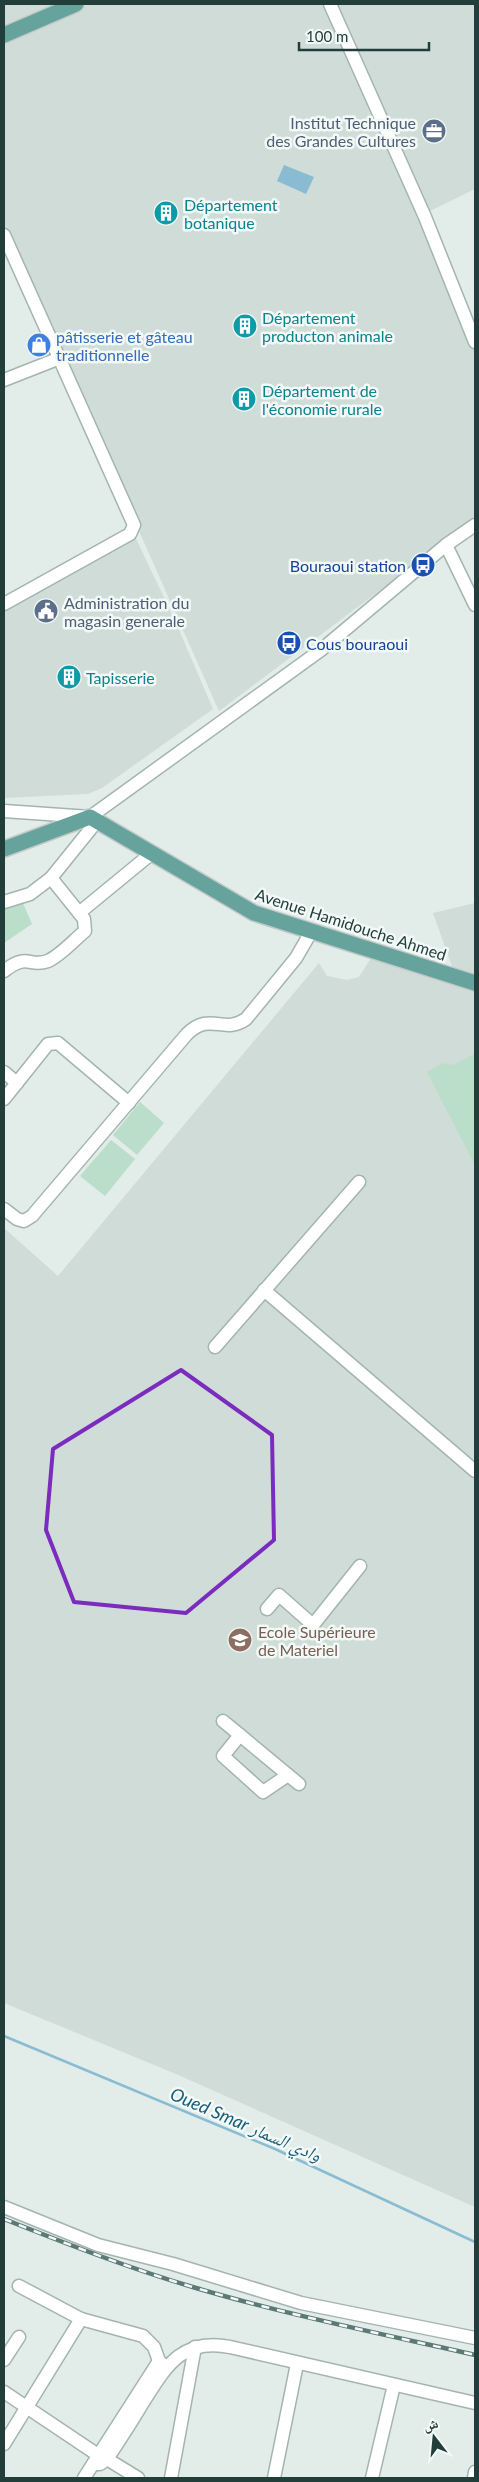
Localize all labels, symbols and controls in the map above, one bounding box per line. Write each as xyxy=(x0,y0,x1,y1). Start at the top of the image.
scale bar xyxy=(299,20,429,52)
text: 100 m xyxy=(306,27,348,45)
place label: Institut Technique des Grandes Cultures xyxy=(266,113,416,150)
office icon: Institut Technique des Grandes Cultures xyxy=(421,118,447,144)
place label: Département botanique xyxy=(184,195,278,232)
building icon: Département botanique xyxy=(153,200,179,226)
place label: Département producton animale xyxy=(262,308,393,345)
building icon: Département producton animale xyxy=(232,313,258,339)
place label: pâtisserie et gâteau traditionnelle xyxy=(56,327,193,364)
shop icon: pâtisserie et gâteau traditionnelle xyxy=(26,332,52,358)
place label: Département de l'économie rurale xyxy=(262,381,382,418)
building icon: Département de l'économie rurale xyxy=(231,386,257,412)
bus stop icon: Bouraoui station xyxy=(410,552,436,578)
place label: Bouraoui station xyxy=(290,556,406,575)
place label: Administration du magasin generale xyxy=(64,593,189,630)
public building icon: Administration du magasin generale xyxy=(33,598,59,624)
bus stop icon: Cous bouraoui xyxy=(276,630,302,656)
place label: Cous bouraoui xyxy=(306,634,408,653)
building icon: Tapisserie xyxy=(56,664,82,690)
place label: Tapisserie xyxy=(86,668,155,687)
street label: Avenue Hamidouche Ahmed xyxy=(253,884,449,964)
place label: Ecole Supérieure de Materiel xyxy=(258,1622,376,1659)
school or university icon: Ecole Supérieure de Materiel xyxy=(227,1627,253,1653)
water label: Oued Smar وادي السمار xyxy=(165,2082,325,2170)
north arrow xyxy=(409,2412,459,2462)
text: ش xyxy=(421,2414,440,2435)

